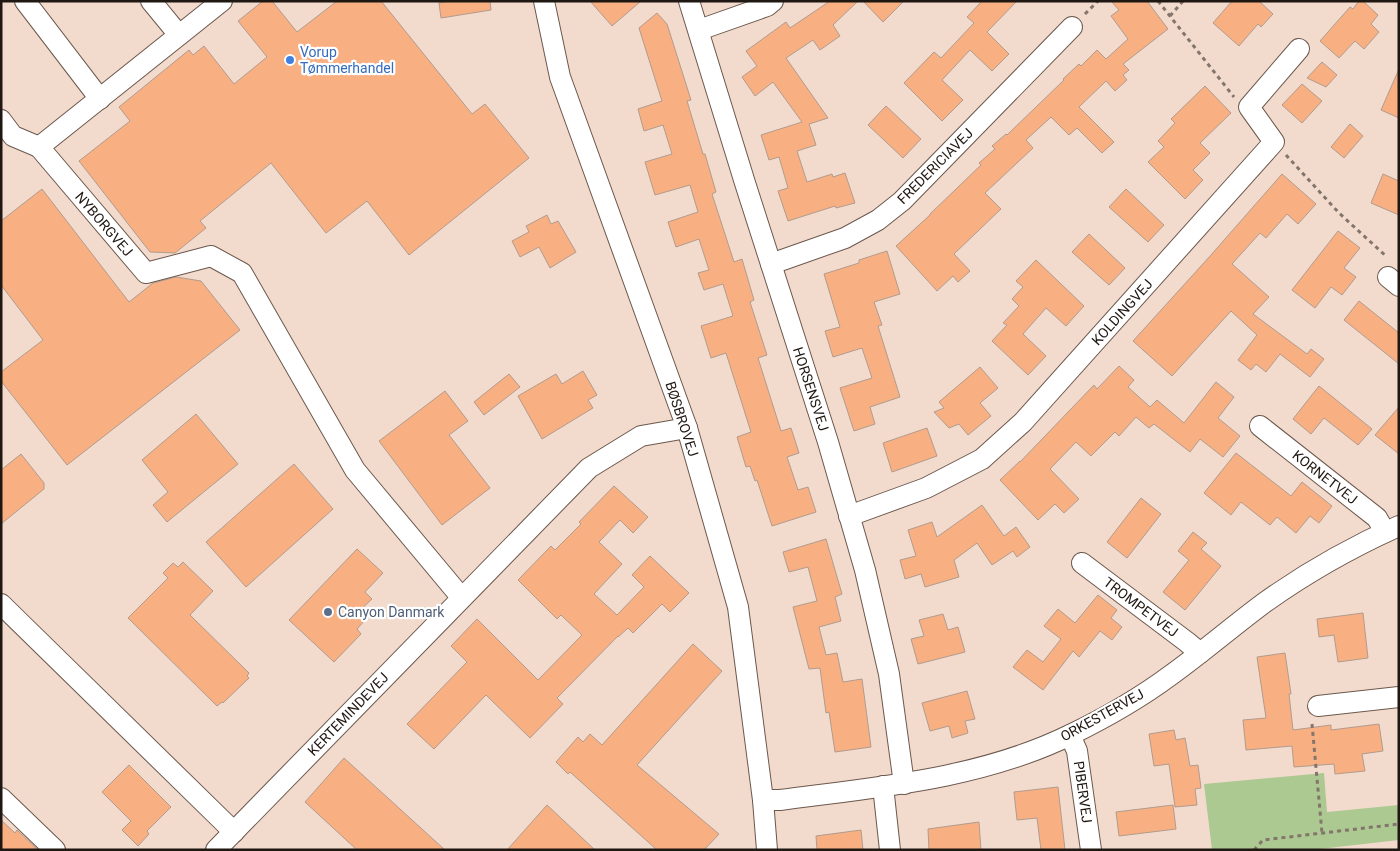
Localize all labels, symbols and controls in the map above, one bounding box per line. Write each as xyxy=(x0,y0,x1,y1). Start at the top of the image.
place label: Vorup Tømmerhandel xyxy=(300,44,394,76)
marker: Vorup Tømmerhandel xyxy=(284,54,296,66)
street label: FREDERICIAVEJ xyxy=(894,125,976,207)
street label: NYBORGVEJ xyxy=(72,189,136,259)
street label: KOLDINGVEJ xyxy=(1088,276,1156,348)
street label: HORSENSVEJ xyxy=(790,345,832,433)
street label: BØSBROVEJ xyxy=(662,379,702,459)
street label: KORNETVEJ xyxy=(1289,447,1361,507)
street label: TROMPETVEJ xyxy=(1101,574,1181,640)
place label: Canyon Danmark xyxy=(338,604,445,620)
marker: Canyon Danmark xyxy=(322,606,334,618)
street label: KERTEMINDEVEJ xyxy=(304,669,392,759)
street label: ORKESTERVEJ xyxy=(1058,686,1146,744)
street label: PIBERVEJ xyxy=(1071,760,1095,824)

